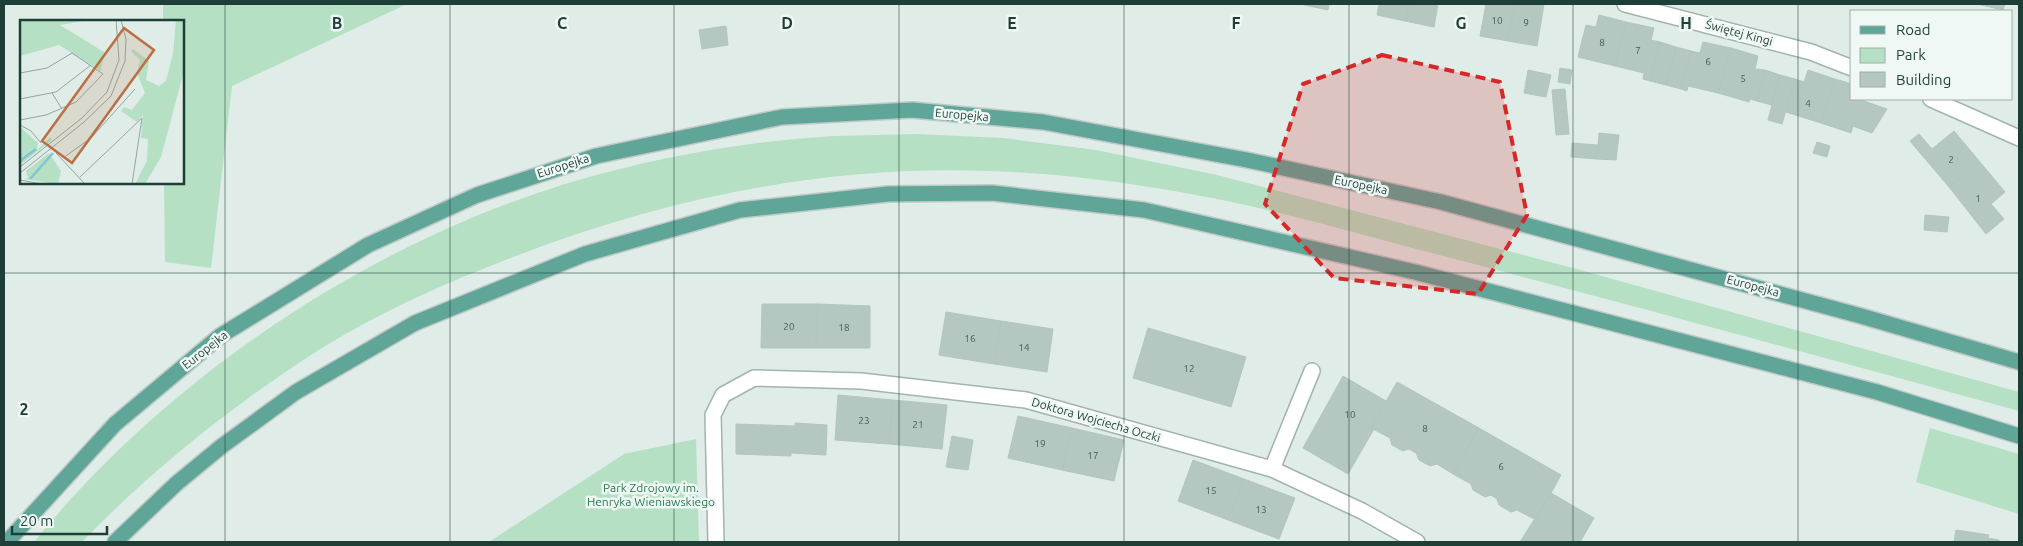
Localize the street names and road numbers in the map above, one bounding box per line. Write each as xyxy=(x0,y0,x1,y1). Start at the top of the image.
street label: Świętej Kingi xyxy=(1704,17,1774,48)
street label: Europejka xyxy=(935,106,989,123)
street label: Europejka xyxy=(535,151,590,180)
street label: Europejka xyxy=(1333,173,1389,196)
street label: Europejka xyxy=(1725,272,1781,299)
street label: Europejka xyxy=(179,328,230,371)
street label: Doktora Wojciecha Oczki xyxy=(1030,395,1162,444)

